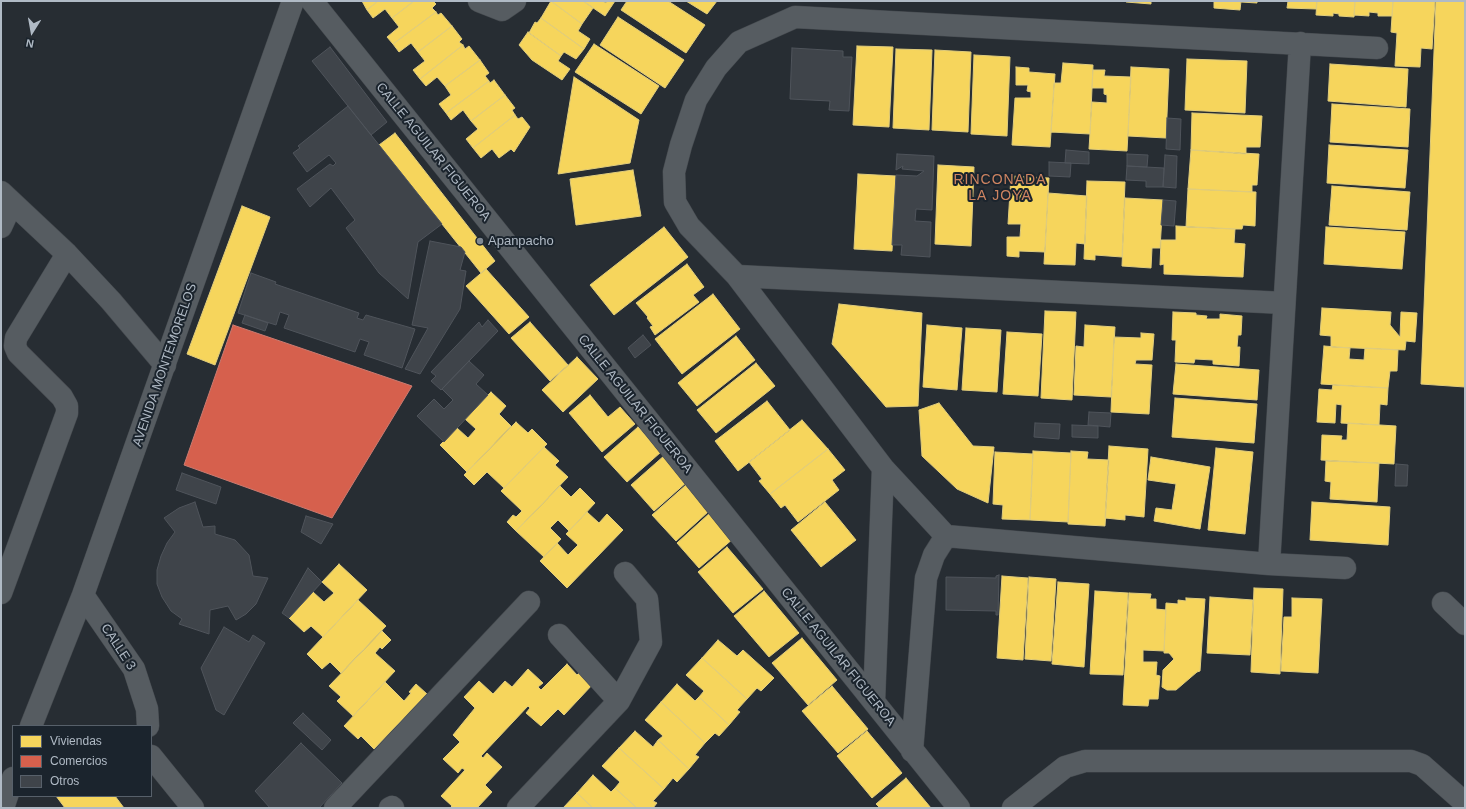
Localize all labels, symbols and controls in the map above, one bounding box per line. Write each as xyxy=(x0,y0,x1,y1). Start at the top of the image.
north arrow xyxy=(12,12,52,52)
text: N xyxy=(25,37,35,50)
street label: CALLE AGUILAR FIGUEROA xyxy=(372,80,494,224)
district label: RINCONADA LA JOYA xyxy=(953,172,1047,204)
place label: Apanpacho xyxy=(488,233,554,249)
marker: Apanpacho xyxy=(475,236,485,246)
street label: AVENIDA MONTEMORELOS xyxy=(130,281,200,449)
street label: CALLE AGUILAR FIGUEROA xyxy=(574,332,696,476)
street label: CALLE AGUILAR FIGUEROA xyxy=(777,585,899,729)
street label: CALLE 3 xyxy=(97,621,139,673)
legend xyxy=(12,725,152,797)
text: Viviendas xyxy=(50,734,102,748)
text: Comercios xyxy=(50,754,107,768)
text: Otros xyxy=(50,774,79,788)

